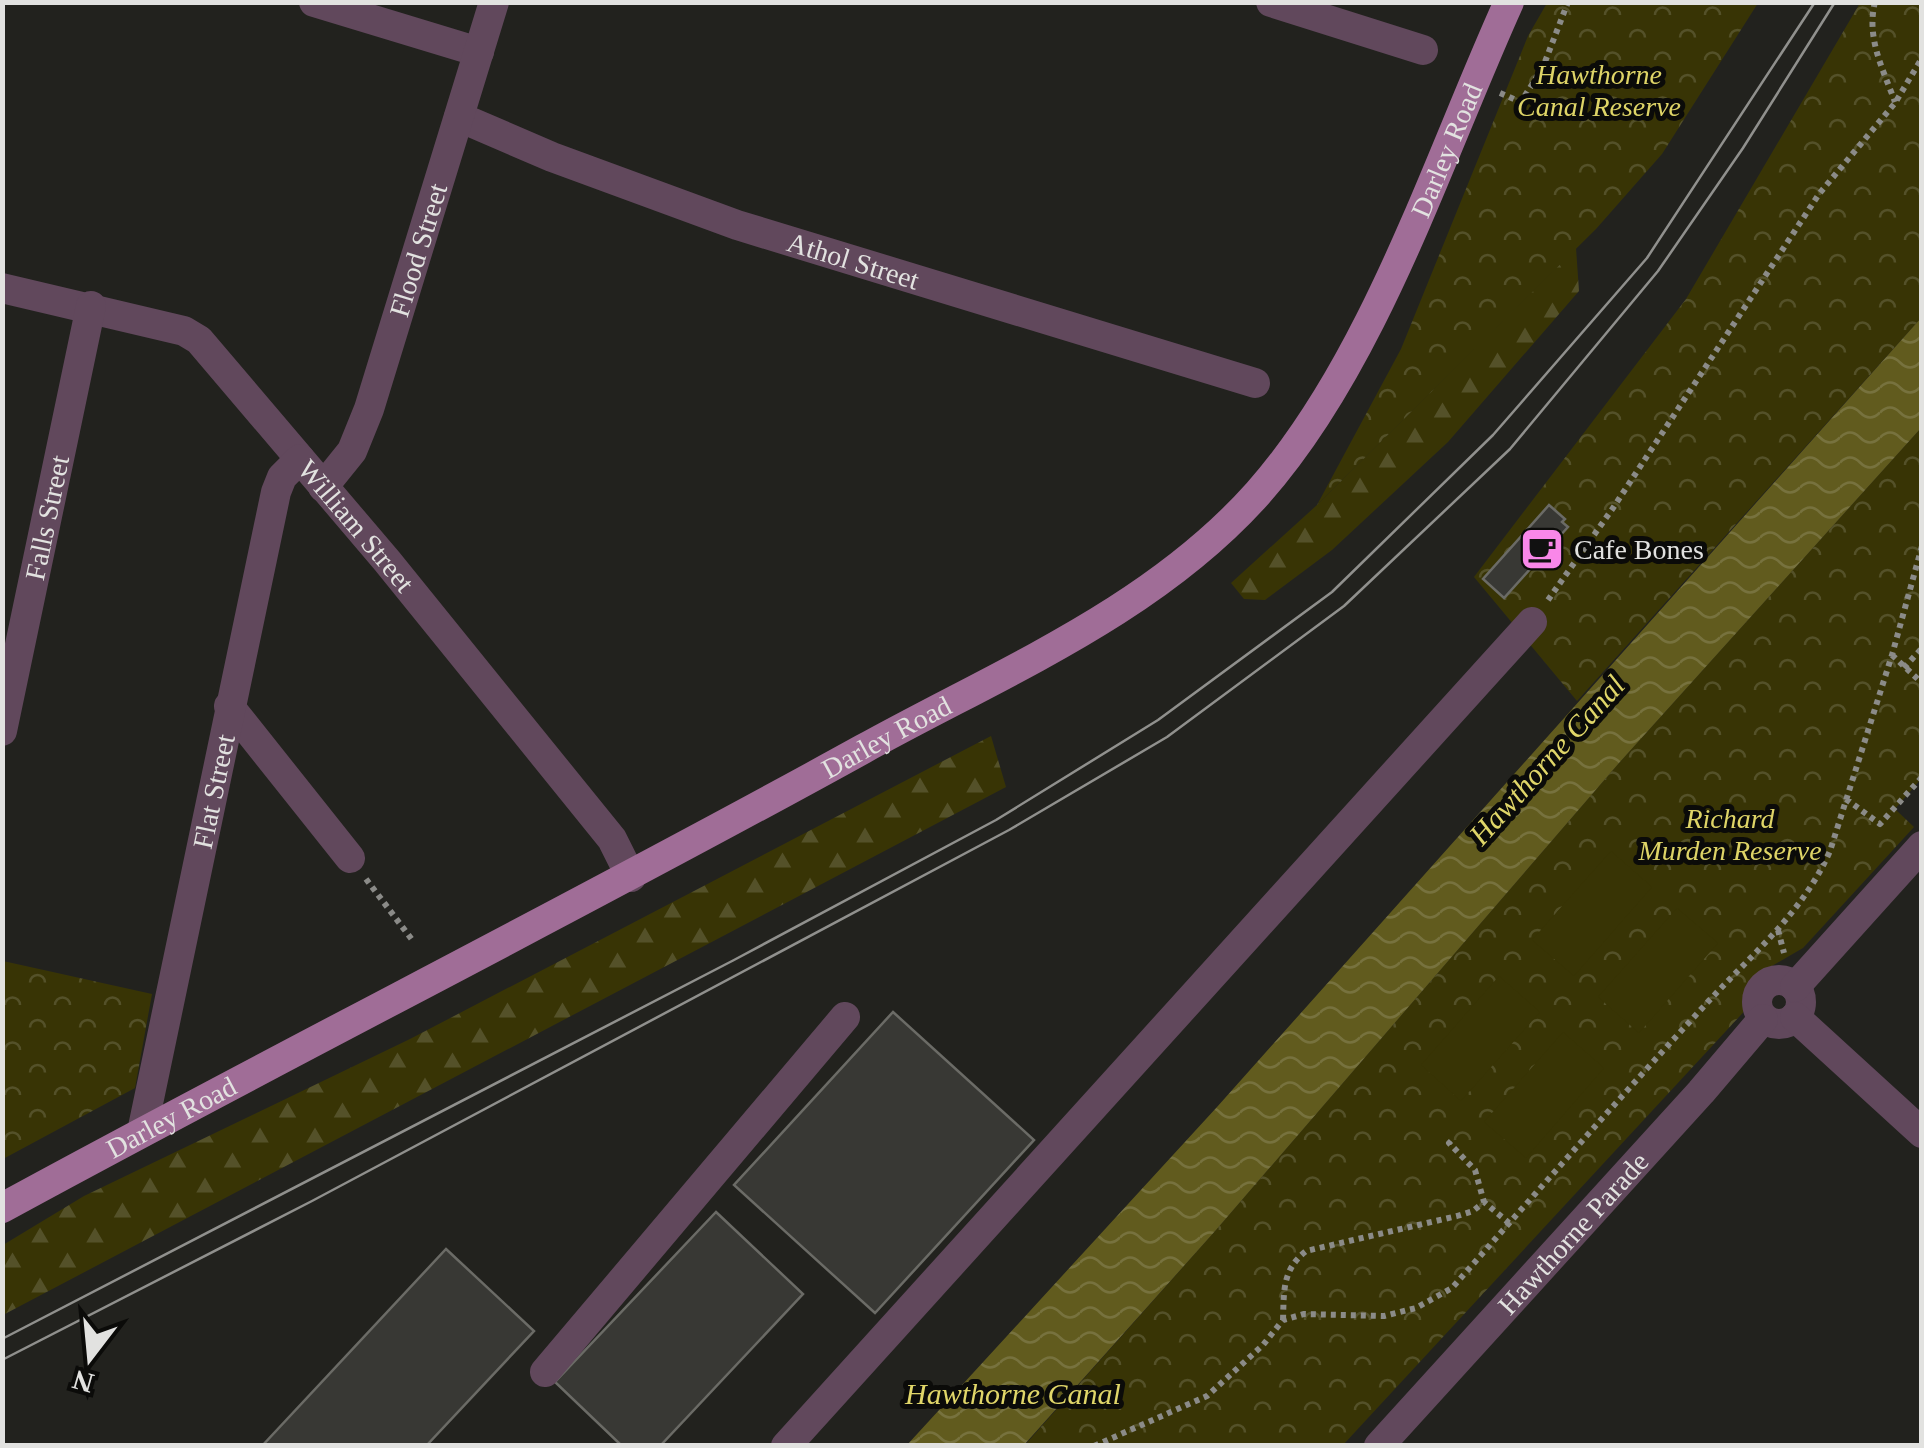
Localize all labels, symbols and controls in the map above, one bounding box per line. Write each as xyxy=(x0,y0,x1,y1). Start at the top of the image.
park label: Hawthorne Canal Reserve xyxy=(1517,59,1681,122)
street label: Darley Road xyxy=(1405,78,1488,222)
street label: Flood Street xyxy=(383,179,453,320)
street label: Athol Street xyxy=(784,226,923,296)
street label: Falls Street xyxy=(19,452,75,583)
street label: William Street xyxy=(292,454,421,598)
cafe icon: Cafe Bones xyxy=(1519,526,1565,572)
place label: Cafe Bones xyxy=(1574,534,1704,565)
water label: Hawthorne Canal xyxy=(1461,668,1631,852)
street label: Darley Road xyxy=(816,690,956,785)
street label: Flat Street xyxy=(187,731,241,851)
park label: Richard Murden Reserve xyxy=(1637,803,1822,866)
street label: Darley Road xyxy=(101,1070,241,1165)
street label: Hawthorne Parade xyxy=(1492,1146,1654,1321)
north arrow xyxy=(40,1308,140,1408)
text: N xyxy=(69,1364,97,1399)
water label: Hawthorne Canal xyxy=(904,1377,1121,1410)

